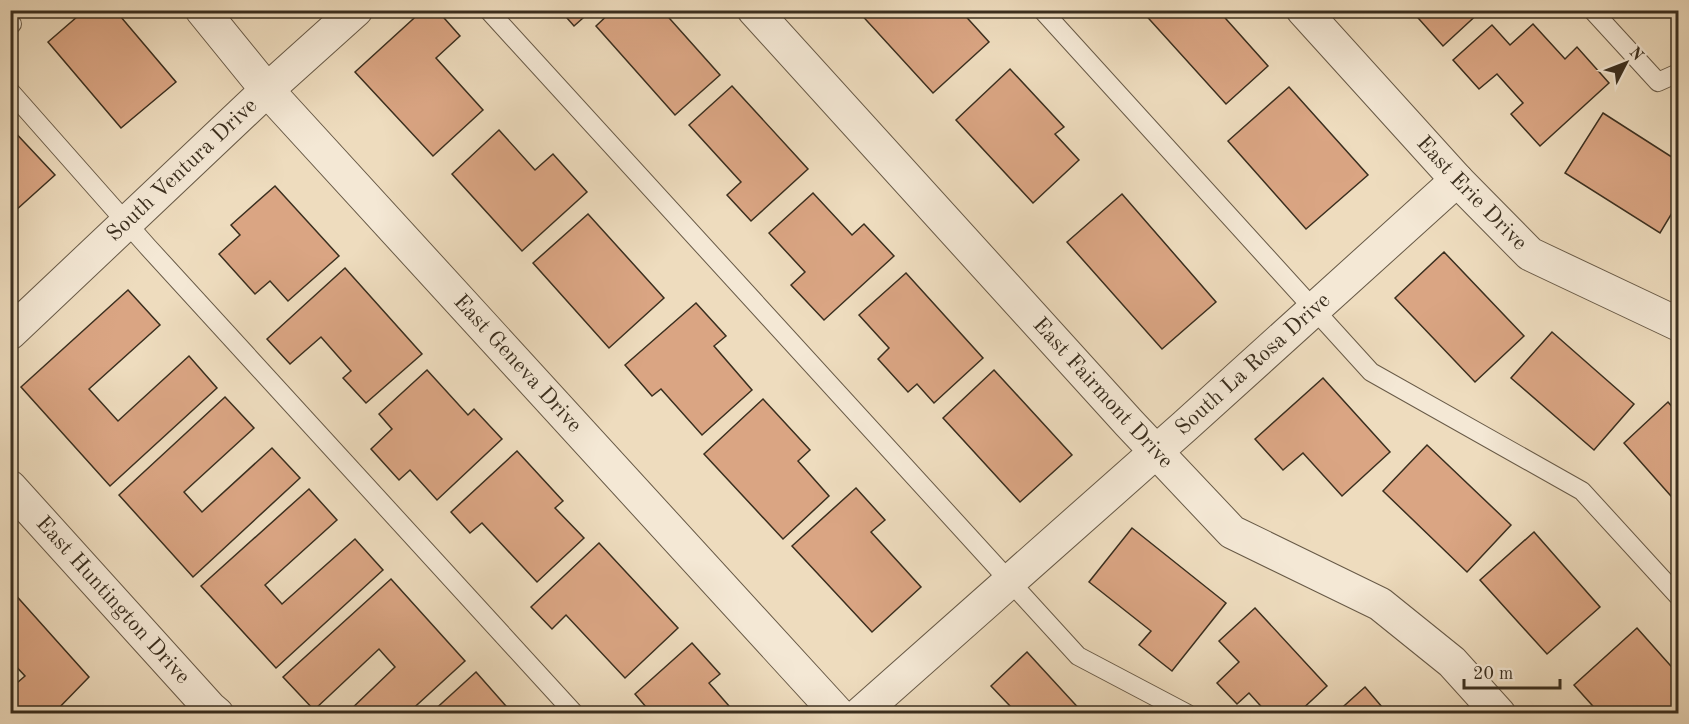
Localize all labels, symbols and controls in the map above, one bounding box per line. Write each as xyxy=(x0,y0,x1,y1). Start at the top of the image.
north arrow xyxy=(1596,33,1656,93)
text: N xyxy=(1626,44,1646,65)
street label: South Ventura Drive xyxy=(103,94,262,246)
street label: East Erie Drive xyxy=(1412,132,1531,255)
street label: South La Rosa Drive xyxy=(1171,289,1335,440)
street label: East Geneva Drive xyxy=(449,290,586,437)
street label: East Fairmont Drive xyxy=(1028,314,1177,473)
street label: East Huntington Drive xyxy=(32,512,194,688)
scale bar xyxy=(1464,652,1560,690)
text: 20 m xyxy=(1473,665,1513,683)

